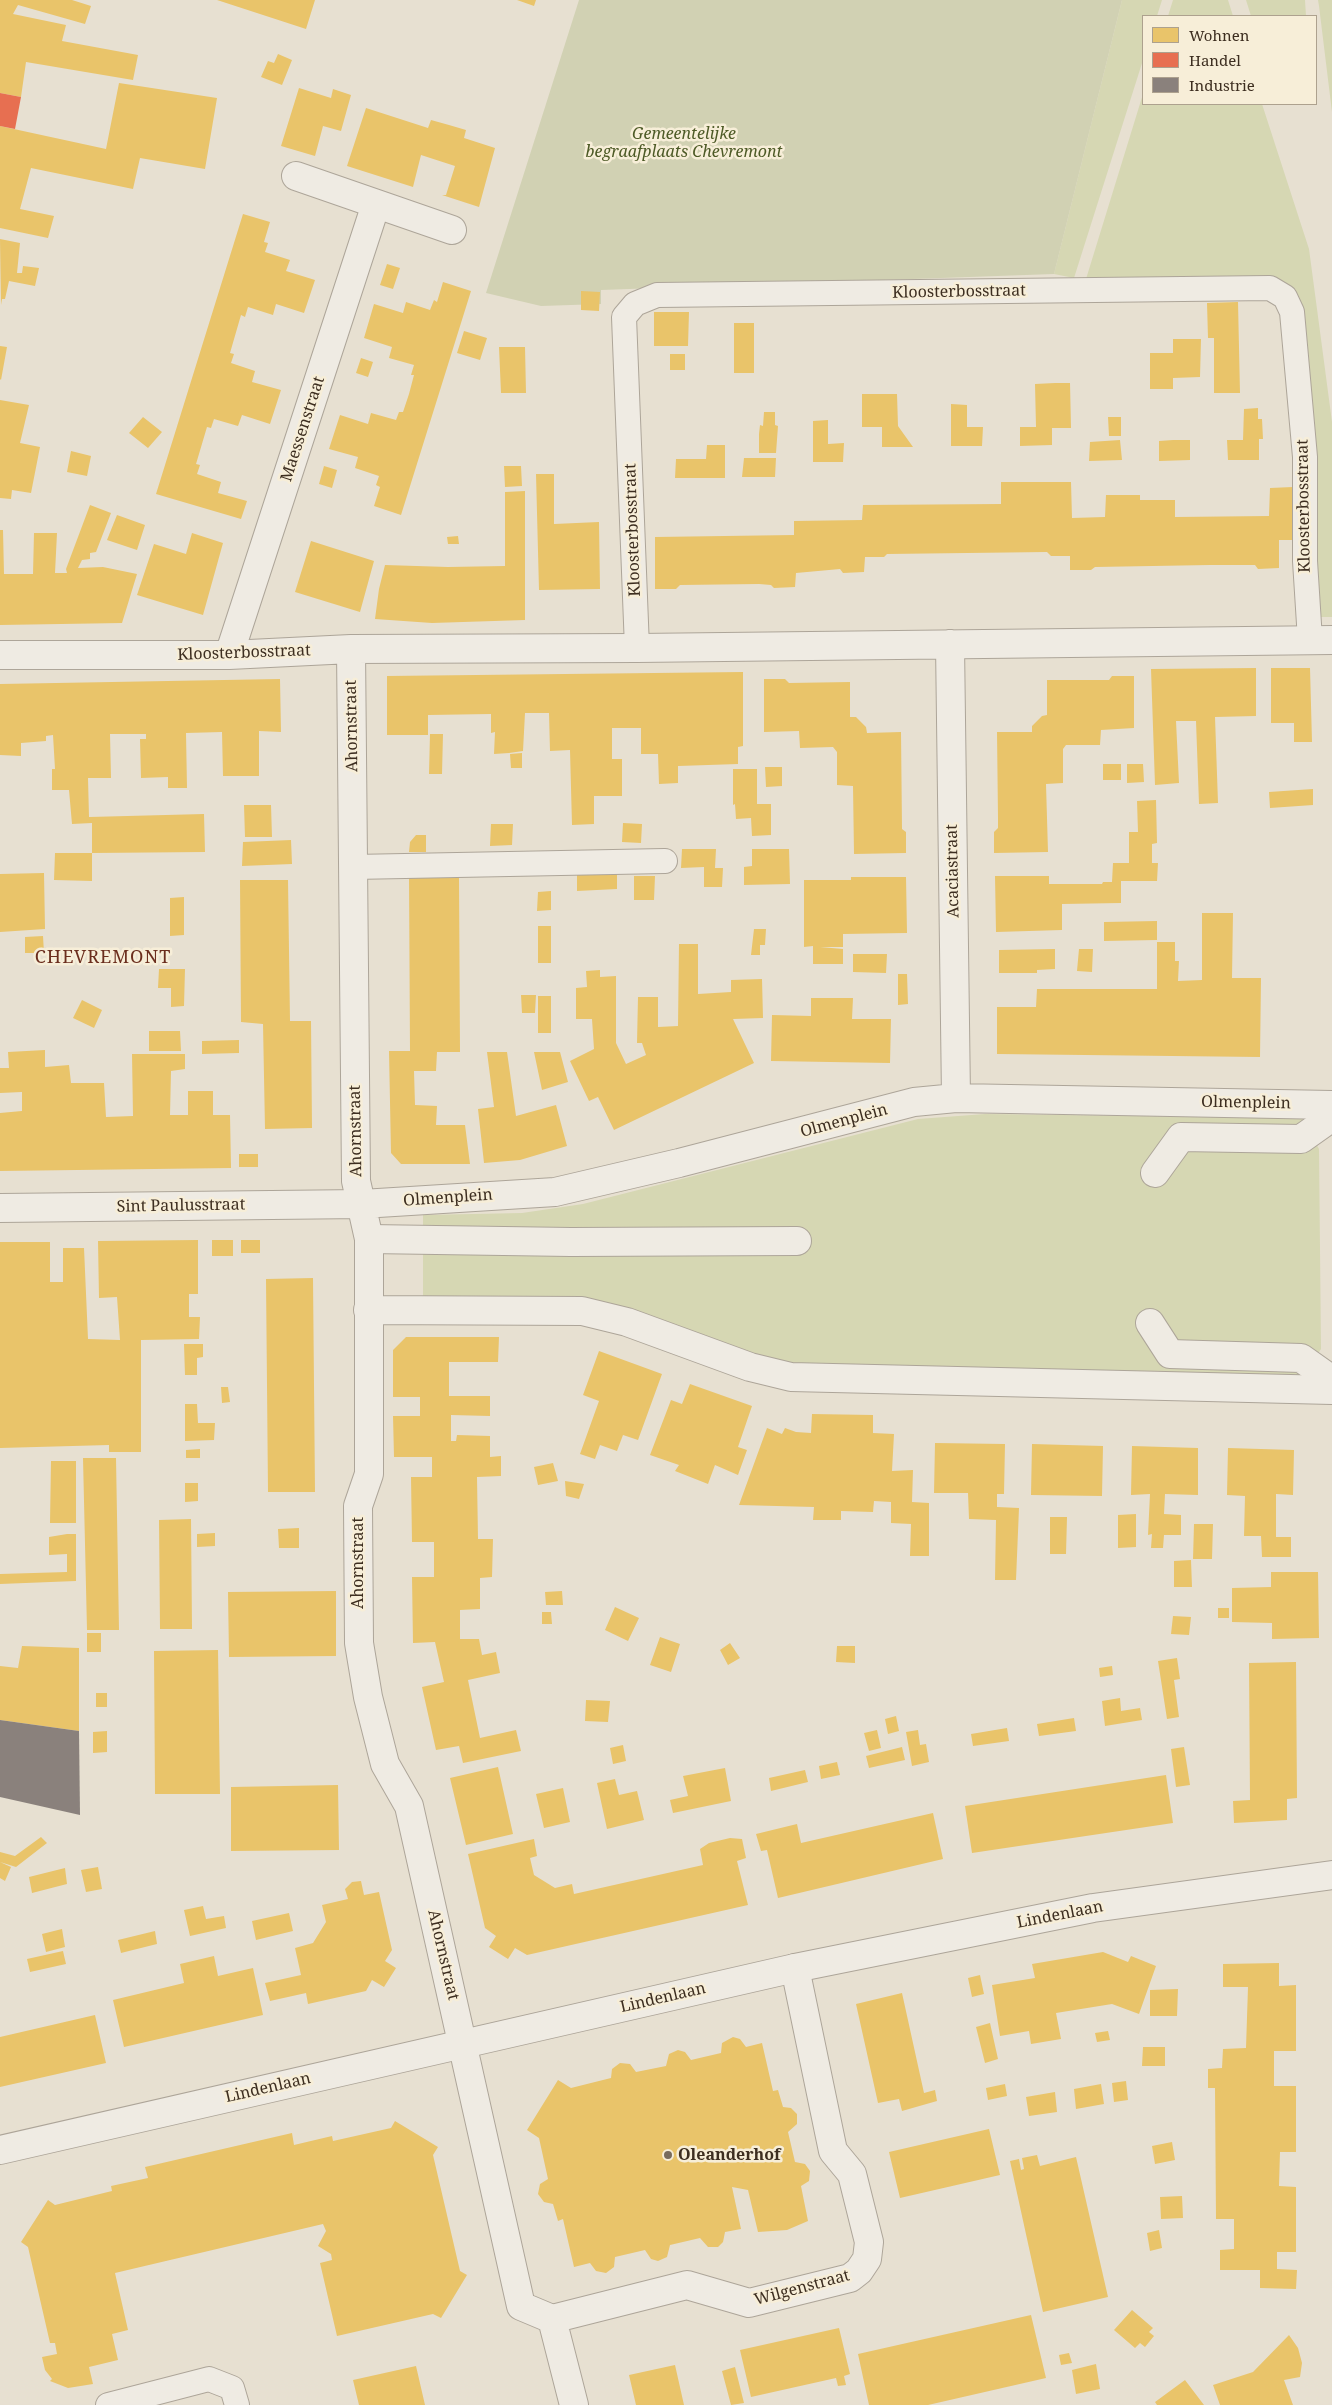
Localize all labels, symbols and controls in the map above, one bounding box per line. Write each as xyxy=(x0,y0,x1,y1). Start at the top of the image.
legend xyxy=(1142,15,1317,105)
text: Wohnen xyxy=(1189,25,1249,45)
text: Handel xyxy=(1189,50,1241,70)
text: Industrie xyxy=(1189,75,1255,95)
park label: Gemeentelijke begraafplaats Chevremont xyxy=(586,124,782,162)
street label: Kloosterbosstraat xyxy=(892,281,1026,303)
street label: Maessenstraat xyxy=(277,374,329,484)
street label: Kloosterbosstraat xyxy=(1293,439,1315,573)
street label: Kloosterbosstraat xyxy=(621,463,645,597)
street label: Kloosterbosstraat xyxy=(177,641,311,665)
street label: Ahornstraat xyxy=(342,680,362,772)
street label: Acaciastraat xyxy=(943,824,963,918)
district label: CHEVREMONT xyxy=(34,947,172,969)
street label: Ahornstraat xyxy=(346,1085,366,1177)
street label: Olmenplein xyxy=(1201,1093,1291,1113)
street label: Olmenplein xyxy=(798,1100,890,1142)
street label: Olmenplein xyxy=(403,1185,493,1211)
street label: Sint Paulusstraat xyxy=(116,1195,246,1217)
street label: Ahornstraat xyxy=(348,1517,368,1609)
street label: Lindenlaan xyxy=(1015,1897,1105,1933)
street label: Ahornstraat xyxy=(423,1908,463,2002)
street label: Lindenlaan xyxy=(618,1979,708,2017)
street label: Lindenlaan xyxy=(223,2069,313,2107)
place label: Oleanderhof xyxy=(678,2145,781,2165)
marker: Oleanderhof xyxy=(662,2149,674,2161)
street label: Wilgenstraat xyxy=(752,2266,852,2310)

